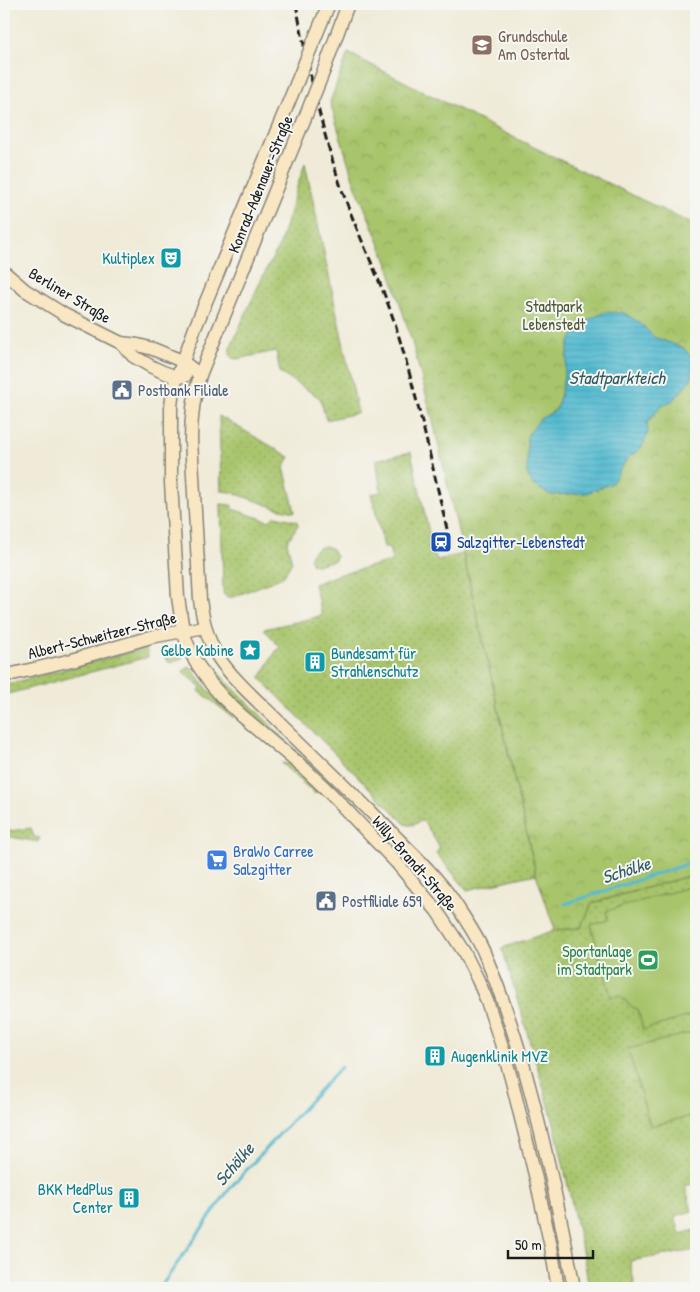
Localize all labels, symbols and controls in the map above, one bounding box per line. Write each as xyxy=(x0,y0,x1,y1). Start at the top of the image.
place label: Grundschule Am Ostertal xyxy=(498,25,570,65)
school or university icon: Grundschule Am Ostertal xyxy=(470,33,494,57)
street label: Konrad-Adenauer-Straße xyxy=(222,111,298,256)
theatre icon: Kultiplex xyxy=(159,246,183,270)
place label: Kultiplex xyxy=(102,247,155,269)
street label: Berliner Straße xyxy=(25,262,116,328)
park label: Stadtpark Lebenstedt xyxy=(523,295,586,335)
water label: Stadtparkteich xyxy=(569,365,666,390)
public building icon: Postbank Filiale xyxy=(110,378,134,402)
place label: Postbank Filiale xyxy=(138,379,229,401)
station icon: Salzgitter-Lebenstedt xyxy=(429,530,453,554)
place label: Salzgitter-Lebenstedt xyxy=(457,531,585,553)
street label: Albert-Schweitzer-Straße xyxy=(25,606,179,664)
place icon: Gelbe Kabine xyxy=(238,638,262,662)
place label: Gelbe Kabine xyxy=(161,639,235,661)
place label: Bundesamt für Strahlenschutz xyxy=(331,642,419,682)
building icon: Bundesamt für Strahlenschutz xyxy=(303,650,327,674)
street label: Willy-Brandt-Straße xyxy=(367,811,463,916)
place label: BraWo Carree Salzgitter xyxy=(233,840,314,880)
supermarket icon: BraWo Carree Salzgitter xyxy=(205,848,229,872)
water label: Schölke xyxy=(599,850,654,890)
public building icon: Postfiliale 659 xyxy=(314,889,338,913)
place label: Postfiliale 659 xyxy=(342,890,422,912)
place label: Sportanlage im Stadtpark xyxy=(557,940,633,980)
sports icon: Sportanlage im Stadtpark xyxy=(636,948,660,972)
building icon: Augenklinik MVZ xyxy=(423,1044,447,1068)
place label: Augenklinik MVZ xyxy=(451,1045,548,1067)
water label: Schölke xyxy=(208,1136,260,1191)
place label: BKK MedPlus Center xyxy=(38,1178,113,1218)
building icon: BKK MedPlus Center xyxy=(117,1186,141,1210)
scale bar xyxy=(508,1227,592,1259)
text: 50 m xyxy=(515,1234,542,1255)

